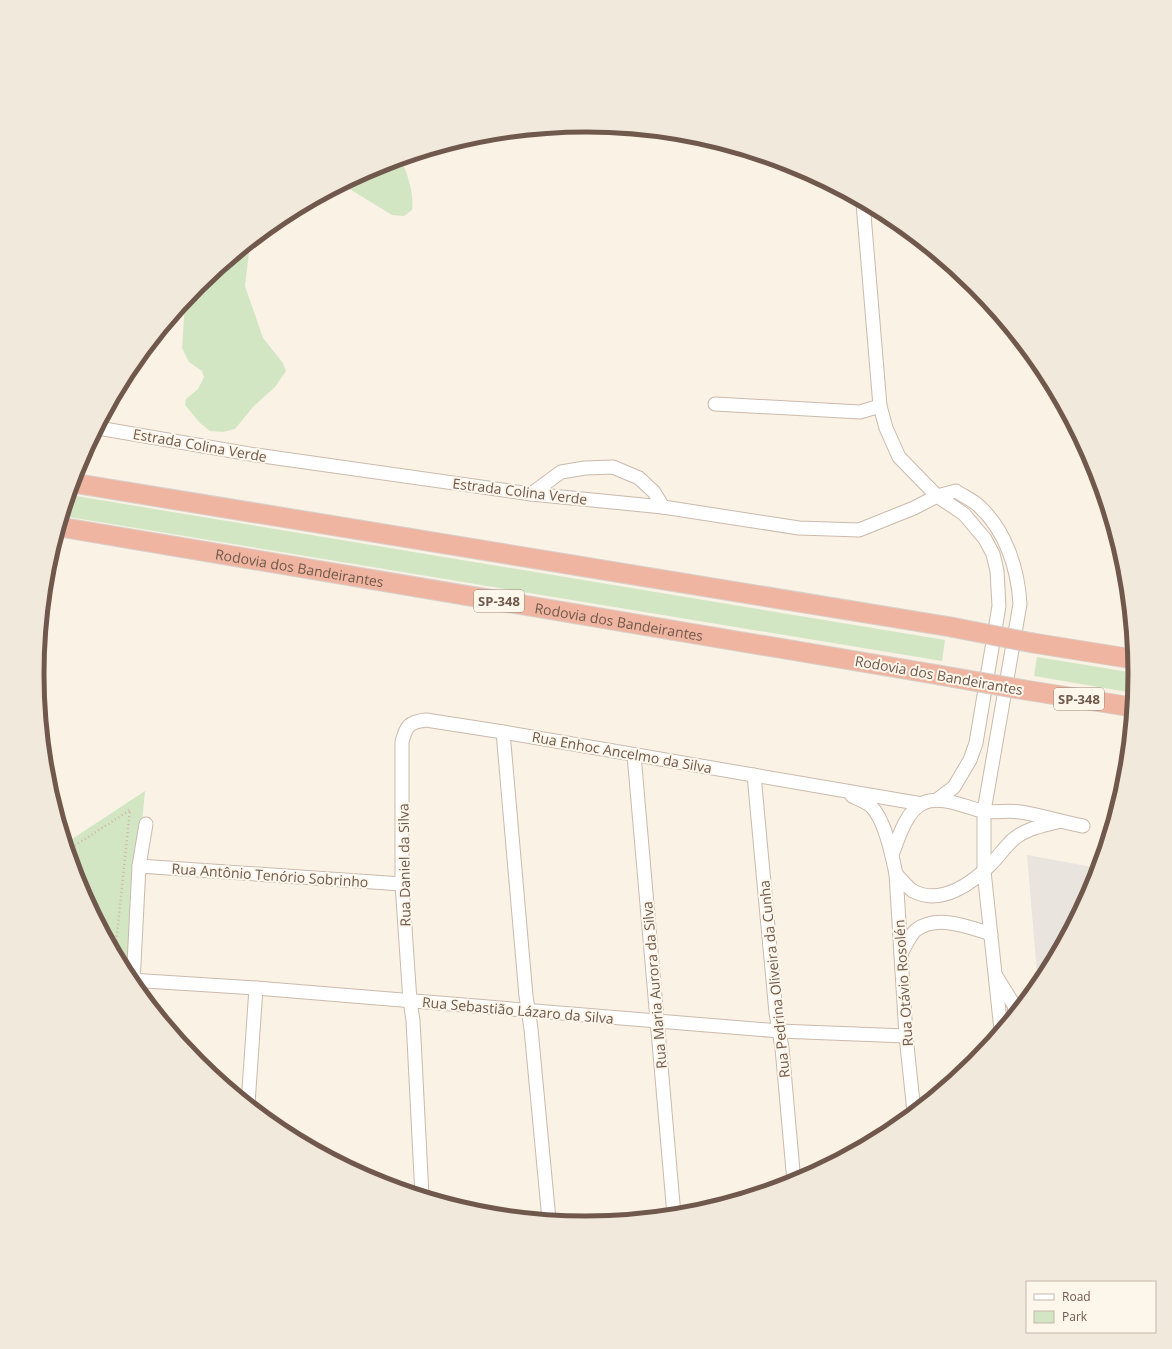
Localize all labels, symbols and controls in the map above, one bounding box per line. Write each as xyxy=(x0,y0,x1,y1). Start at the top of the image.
street label: Estrada Colina Verde xyxy=(132,424,269,466)
street label: Estrada Colina Verde xyxy=(452,473,589,509)
street label: Rodovia dos Bandeirantes xyxy=(214,544,386,591)
road number: SP-348 xyxy=(474,590,524,612)
street label: Rodovia dos Bandeirantes xyxy=(534,598,705,645)
street label: Rodovia dos Bandeirantes xyxy=(854,651,1025,699)
road number: SP-348 xyxy=(1054,688,1104,710)
street label: Rua Enhoc Ancelmo da Silva xyxy=(531,727,713,777)
street label: Rua Daniel da Silva xyxy=(393,803,415,927)
street label: Rua Antônio Tenório Sobrinho xyxy=(171,859,369,891)
street label: Rua Pedrina Oliveira da Cunha xyxy=(754,879,794,1079)
street label: Rua Maria Aurora da Silva xyxy=(637,901,671,1069)
street label: Rua Otávio Rosolén xyxy=(889,919,917,1047)
street label: Rua Sebastião Lázaro da Silva xyxy=(421,992,615,1028)
legend xyxy=(1026,1281,1156,1333)
text: Road xyxy=(1062,1288,1091,1305)
text: Park xyxy=(1062,1308,1088,1325)

